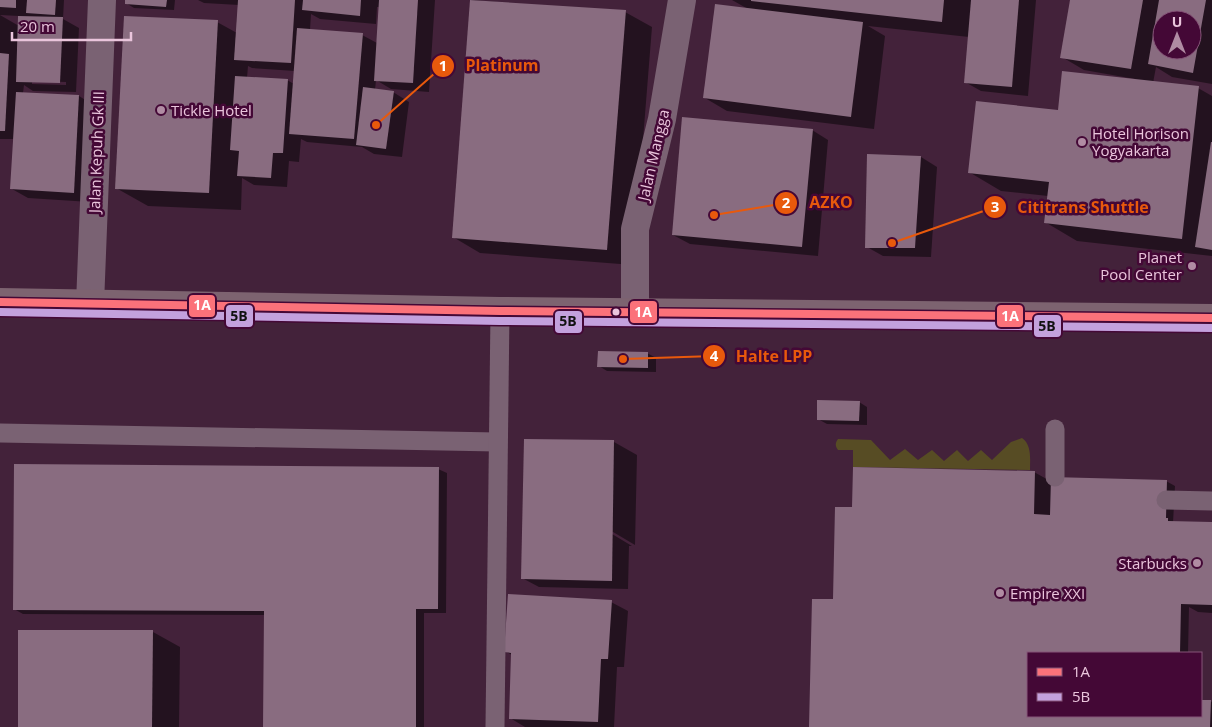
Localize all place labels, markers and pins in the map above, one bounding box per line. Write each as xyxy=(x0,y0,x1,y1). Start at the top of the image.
callout: Platinum xyxy=(430,50,548,81)
place label: Tickle Hotel xyxy=(171,100,252,120)
marker: Tickle Hotel xyxy=(155,104,167,116)
place label: Hotel Horison Yogyakarta xyxy=(1092,123,1189,160)
marker: Hotel Horison Yogyakarta xyxy=(1076,136,1088,148)
callout: AZKO xyxy=(774,187,862,218)
callout: Cititrans Shuttle xyxy=(982,191,1159,222)
place label: Planet Pool Center xyxy=(1100,247,1182,284)
marker: Planet Pool Center xyxy=(1186,260,1198,272)
unlabelled marker xyxy=(611,307,621,317)
callout: Halte LPP xyxy=(701,341,823,372)
place label: Starbucks xyxy=(1118,553,1187,573)
marker: Starbucks xyxy=(1191,557,1203,569)
place label: Empire XXI xyxy=(1010,583,1085,603)
marker: Empire XXI xyxy=(994,587,1006,599)

